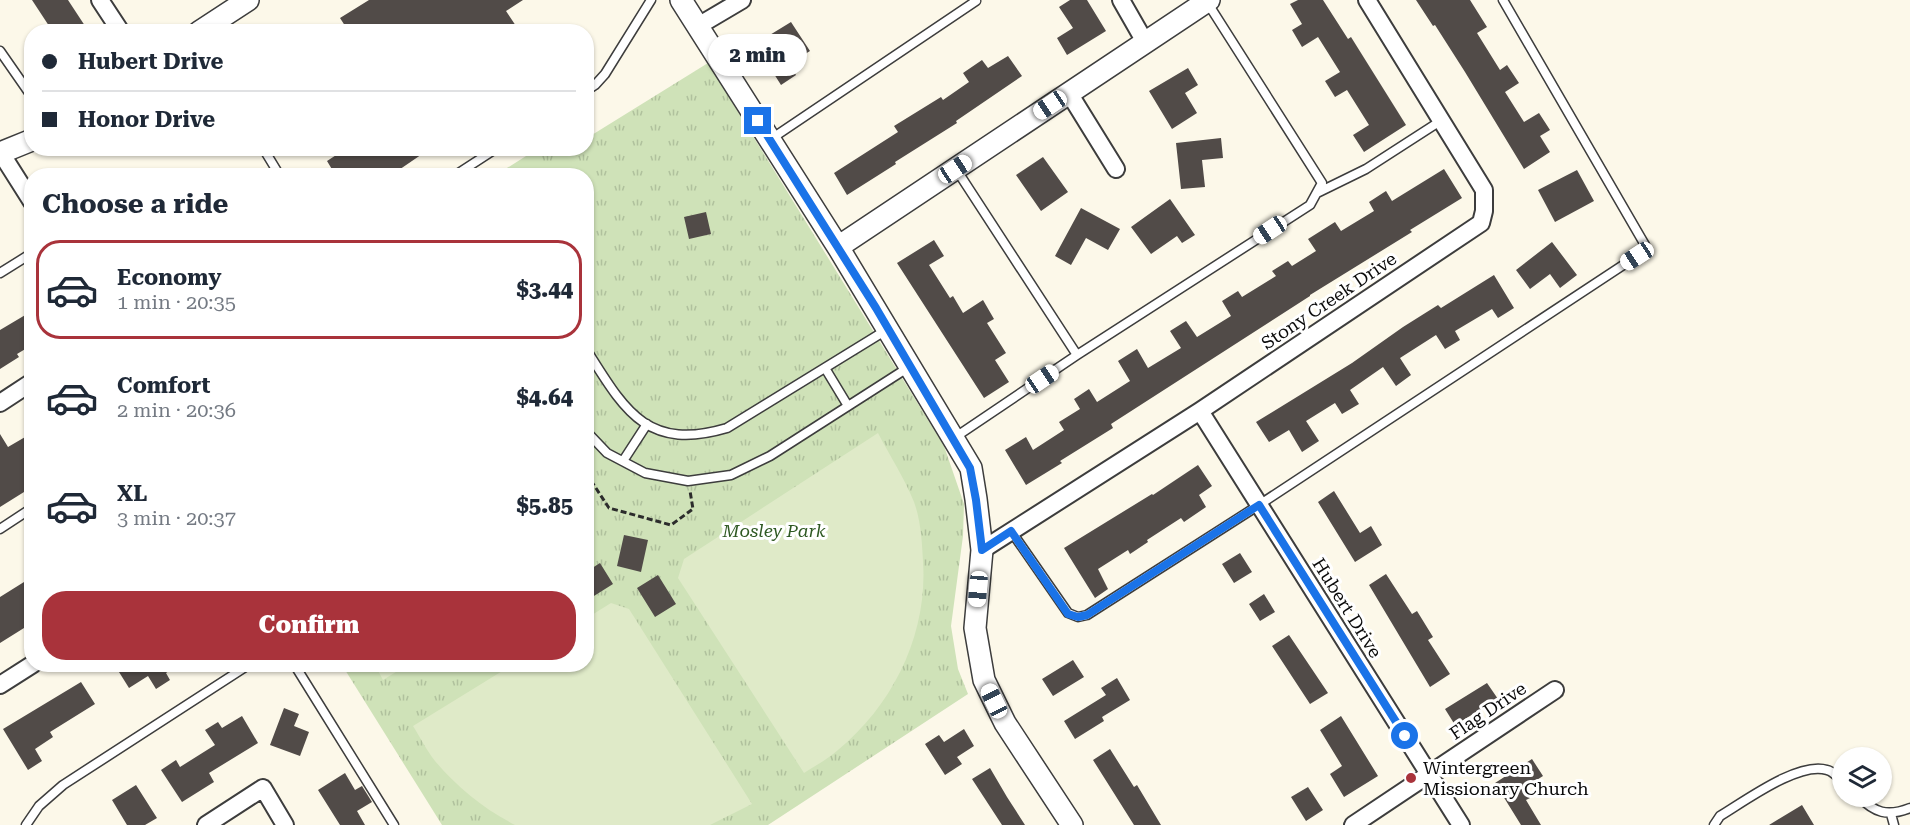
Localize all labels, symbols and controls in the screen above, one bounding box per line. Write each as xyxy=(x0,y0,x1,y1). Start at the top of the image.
callout: 2 min xyxy=(708,34,807,76)
text: 2 min xyxy=(729,43,786,67)
text: Hubert Drive xyxy=(78,49,223,74)
car xyxy=(1030,87,1070,123)
text: Honor Drive xyxy=(78,107,215,132)
route end xyxy=(744,107,771,134)
car xyxy=(935,152,975,186)
text: Choose a ride xyxy=(42,188,228,220)
car xyxy=(1250,213,1290,247)
car xyxy=(1617,239,1657,273)
street label: Stony Creek Drive xyxy=(1257,248,1400,354)
icon: car xyxy=(45,263,99,317)
text: Economy xyxy=(117,265,221,290)
text: $3.44 xyxy=(516,277,573,302)
text: 1 min · 20:35 xyxy=(117,290,236,314)
car xyxy=(1022,361,1062,397)
icon: car xyxy=(45,371,99,425)
text: Comfort xyxy=(117,373,210,398)
text: $4.64 xyxy=(516,385,573,410)
text: 2 min · 20:36 xyxy=(117,398,236,422)
icon: car xyxy=(45,479,99,533)
text: XL xyxy=(117,481,147,506)
text: $5.85 xyxy=(516,493,573,518)
text: 3 min · 20:37 xyxy=(117,506,236,530)
park label: Mosley Park xyxy=(722,520,826,541)
street label: Hubert Drive xyxy=(1308,554,1386,662)
car xyxy=(967,570,989,608)
button: Confirm xyxy=(42,591,576,660)
street label: Flag Drive xyxy=(1445,677,1530,744)
car xyxy=(978,681,1010,721)
route start xyxy=(1391,722,1418,749)
map controls xyxy=(1832,747,1892,807)
button: layers xyxy=(1832,747,1892,807)
place label: Wintergreen Missionary Church xyxy=(1423,757,1589,799)
marker: Wintergreen Missionary Church xyxy=(1404,771,1418,785)

